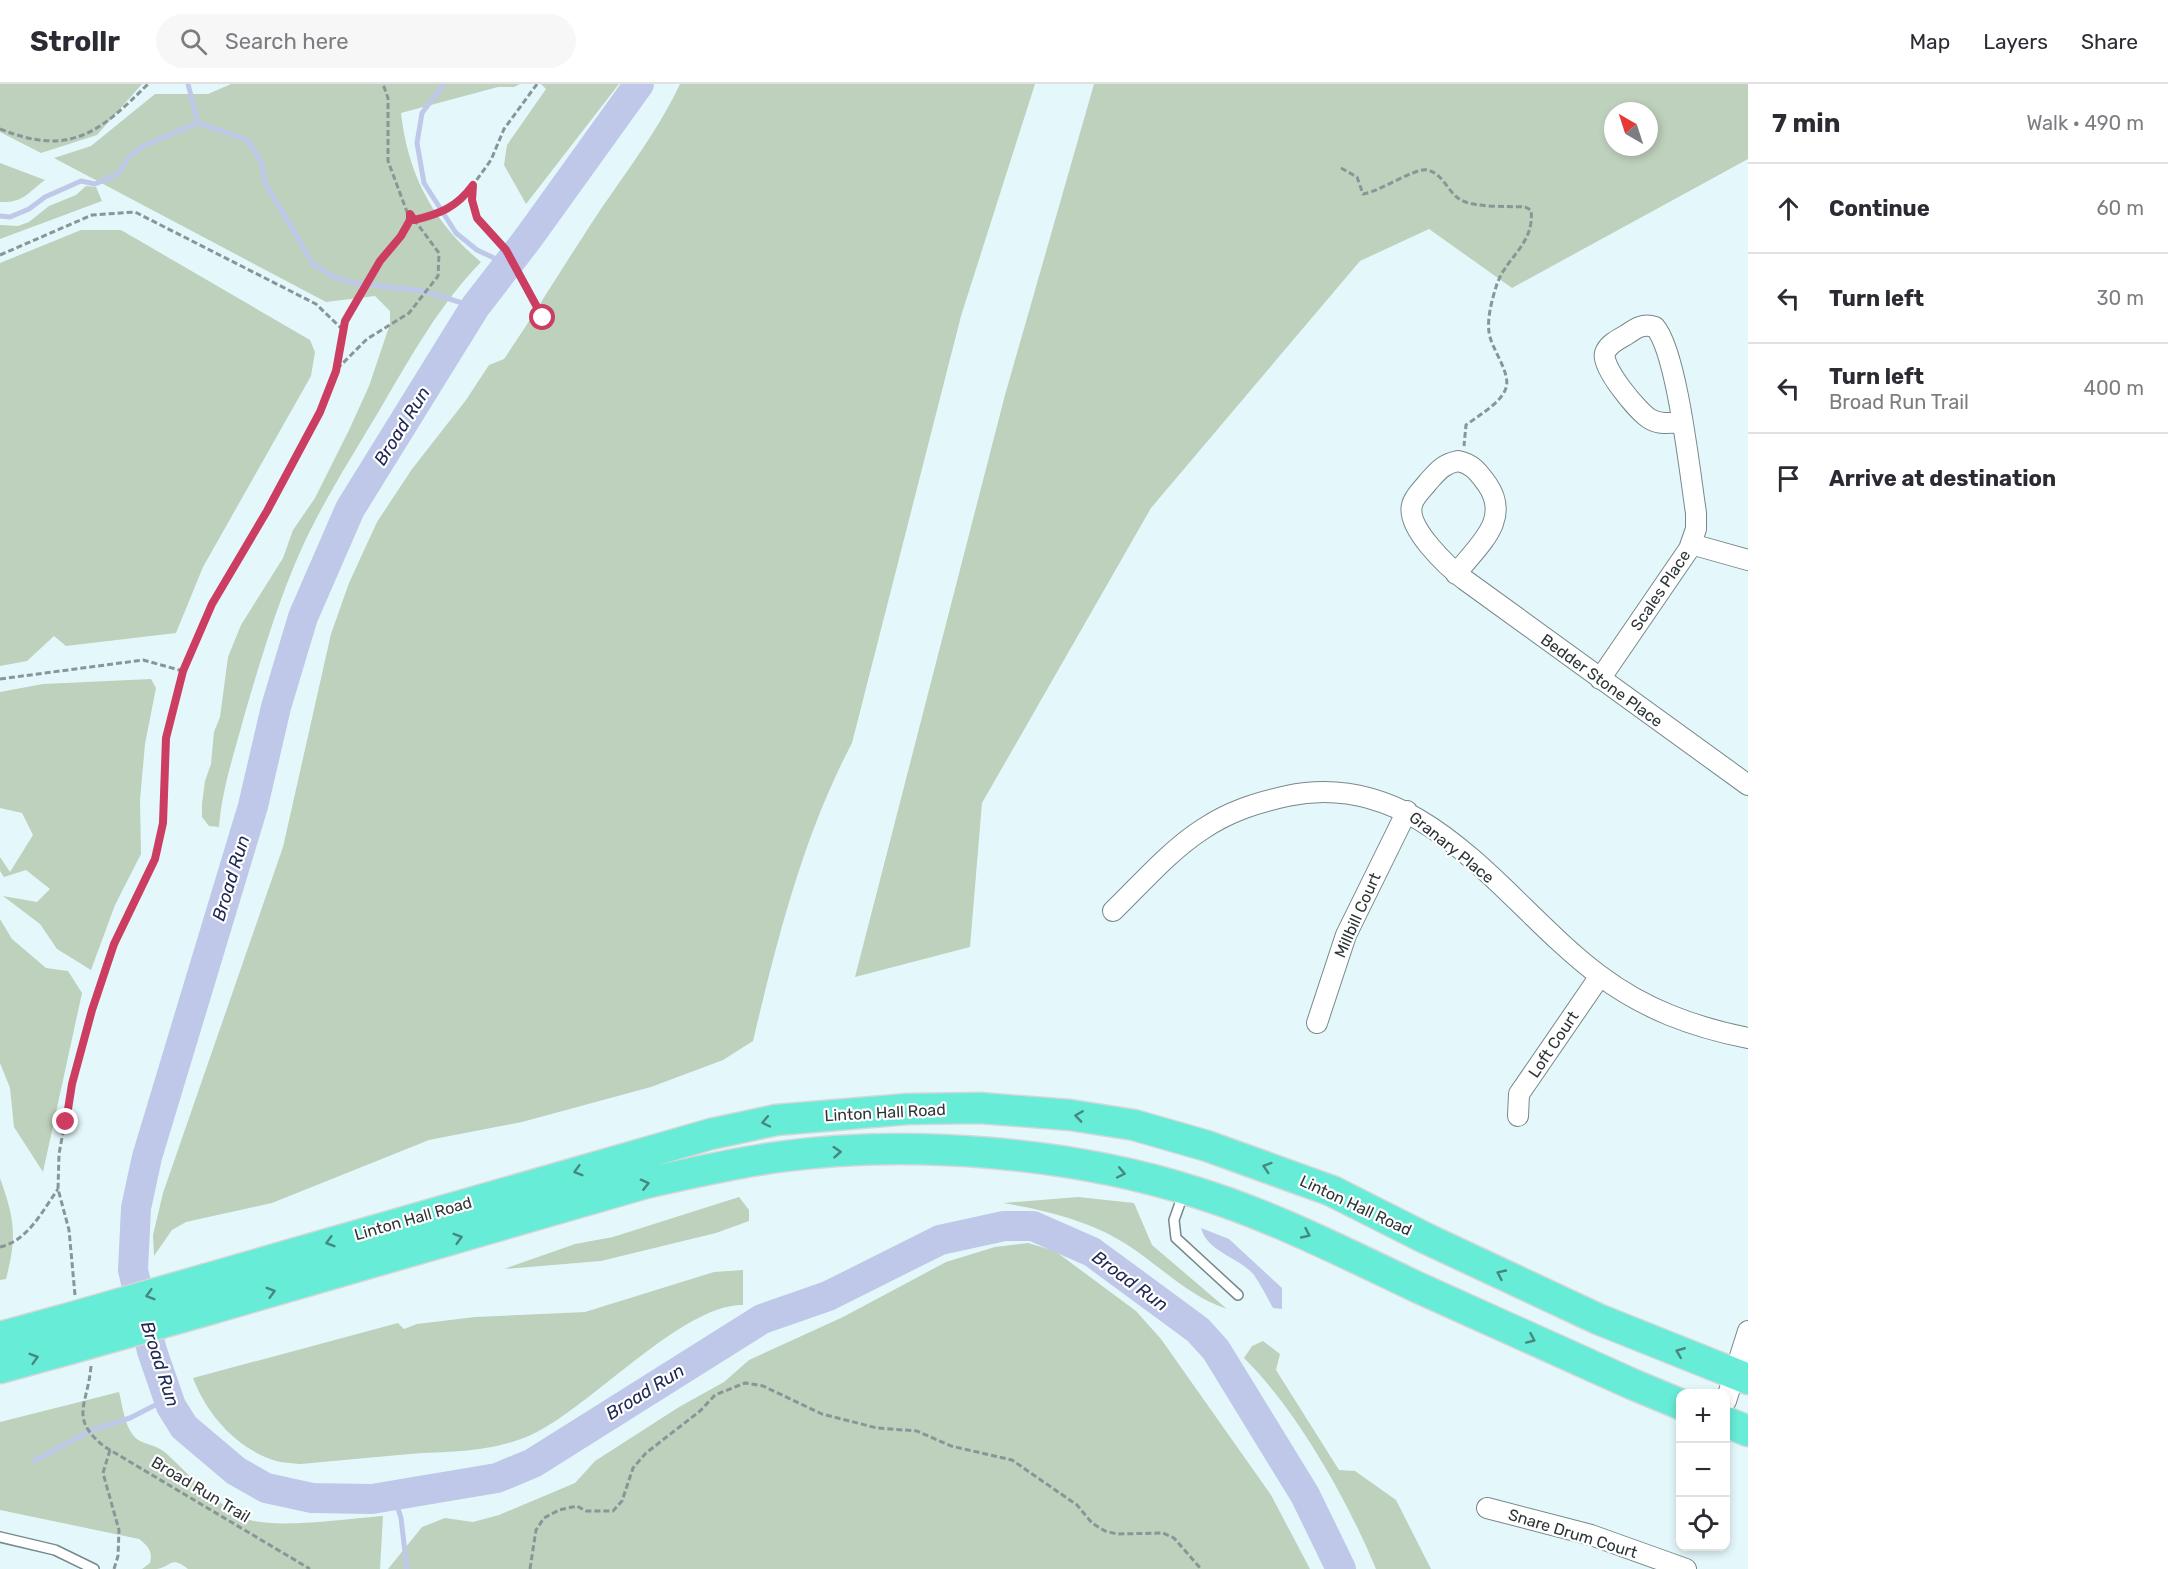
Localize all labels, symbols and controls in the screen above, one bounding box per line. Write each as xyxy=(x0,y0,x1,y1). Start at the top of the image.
search box xyxy=(156,14,576,68)
text: Strollr xyxy=(30,25,120,58)
icon: search xyxy=(177,25,210,58)
text: Search here xyxy=(225,28,348,55)
text: Map xyxy=(1909,29,1950,54)
text: Layers xyxy=(1983,29,2048,54)
text: Share xyxy=(2081,29,2138,54)
north arrow xyxy=(1604,102,1658,156)
text: 7 min xyxy=(1772,108,1840,139)
text: Walk · 490 m xyxy=(2026,111,2144,135)
icon: ahead xyxy=(1772,192,1805,225)
text: Continue xyxy=(1829,195,1930,222)
text: 60 m xyxy=(2097,196,2144,220)
icon: left xyxy=(1772,282,1805,315)
text: Turn left xyxy=(1829,285,1924,312)
text: 30 m xyxy=(2097,286,2144,310)
route start xyxy=(529,304,555,330)
text: Turn left xyxy=(1829,363,1924,390)
icon: left xyxy=(1772,372,1805,405)
text: 400 m xyxy=(2084,376,2144,400)
water label: Broad Run xyxy=(369,383,435,469)
text: Broad Run Trail xyxy=(1829,390,1969,414)
icon: arrive xyxy=(1772,462,1805,495)
text: Arrive at destination xyxy=(1829,465,2056,492)
street label: Scales Place xyxy=(1626,546,1694,634)
street label: Bedder Stone Place xyxy=(1537,630,1666,731)
street label: Granary Place xyxy=(1406,807,1498,887)
water label: Broad Run xyxy=(208,833,254,923)
street label: Millbill Court xyxy=(1330,870,1385,961)
street label: Loft Court xyxy=(1524,1007,1583,1081)
street label: Linton Hall Road xyxy=(824,1100,946,1125)
route end xyxy=(52,1108,78,1134)
one-way arrow xyxy=(1075,1111,1084,1123)
one-way arrow xyxy=(762,1115,772,1128)
one-way arrow xyxy=(833,1146,842,1159)
one-way arrow xyxy=(1262,1162,1273,1174)
one-way arrow xyxy=(573,1164,584,1176)
one-way arrow xyxy=(1116,1166,1126,1179)
street label: Linton Hall Road xyxy=(1297,1171,1415,1240)
one-way arrow xyxy=(640,1178,650,1191)
street label: Linton Hall Road xyxy=(352,1193,474,1244)
one-way arrow xyxy=(1300,1226,1311,1238)
one-way arrow xyxy=(452,1233,463,1245)
one-way arrow xyxy=(325,1235,335,1247)
water label: Broad Run xyxy=(1088,1246,1172,1316)
one-way arrow xyxy=(1497,1269,1508,1281)
one-way arrow xyxy=(265,1287,276,1299)
one-way arrow xyxy=(145,1288,156,1300)
water label: Broad Run xyxy=(136,1319,184,1409)
one-way arrow xyxy=(1525,1331,1536,1343)
one-way arrow xyxy=(1675,1347,1686,1359)
one-way arrow xyxy=(28,1353,39,1365)
water label: Broad Run xyxy=(602,1359,688,1425)
map controls xyxy=(1676,1389,1730,1551)
button: + xyxy=(1676,1389,1730,1443)
button: − xyxy=(1676,1443,1730,1497)
street label: Broad Run Trail xyxy=(148,1452,254,1526)
button: locate xyxy=(1676,1497,1730,1551)
street label: Snare Drum Court xyxy=(1506,1505,1640,1562)

